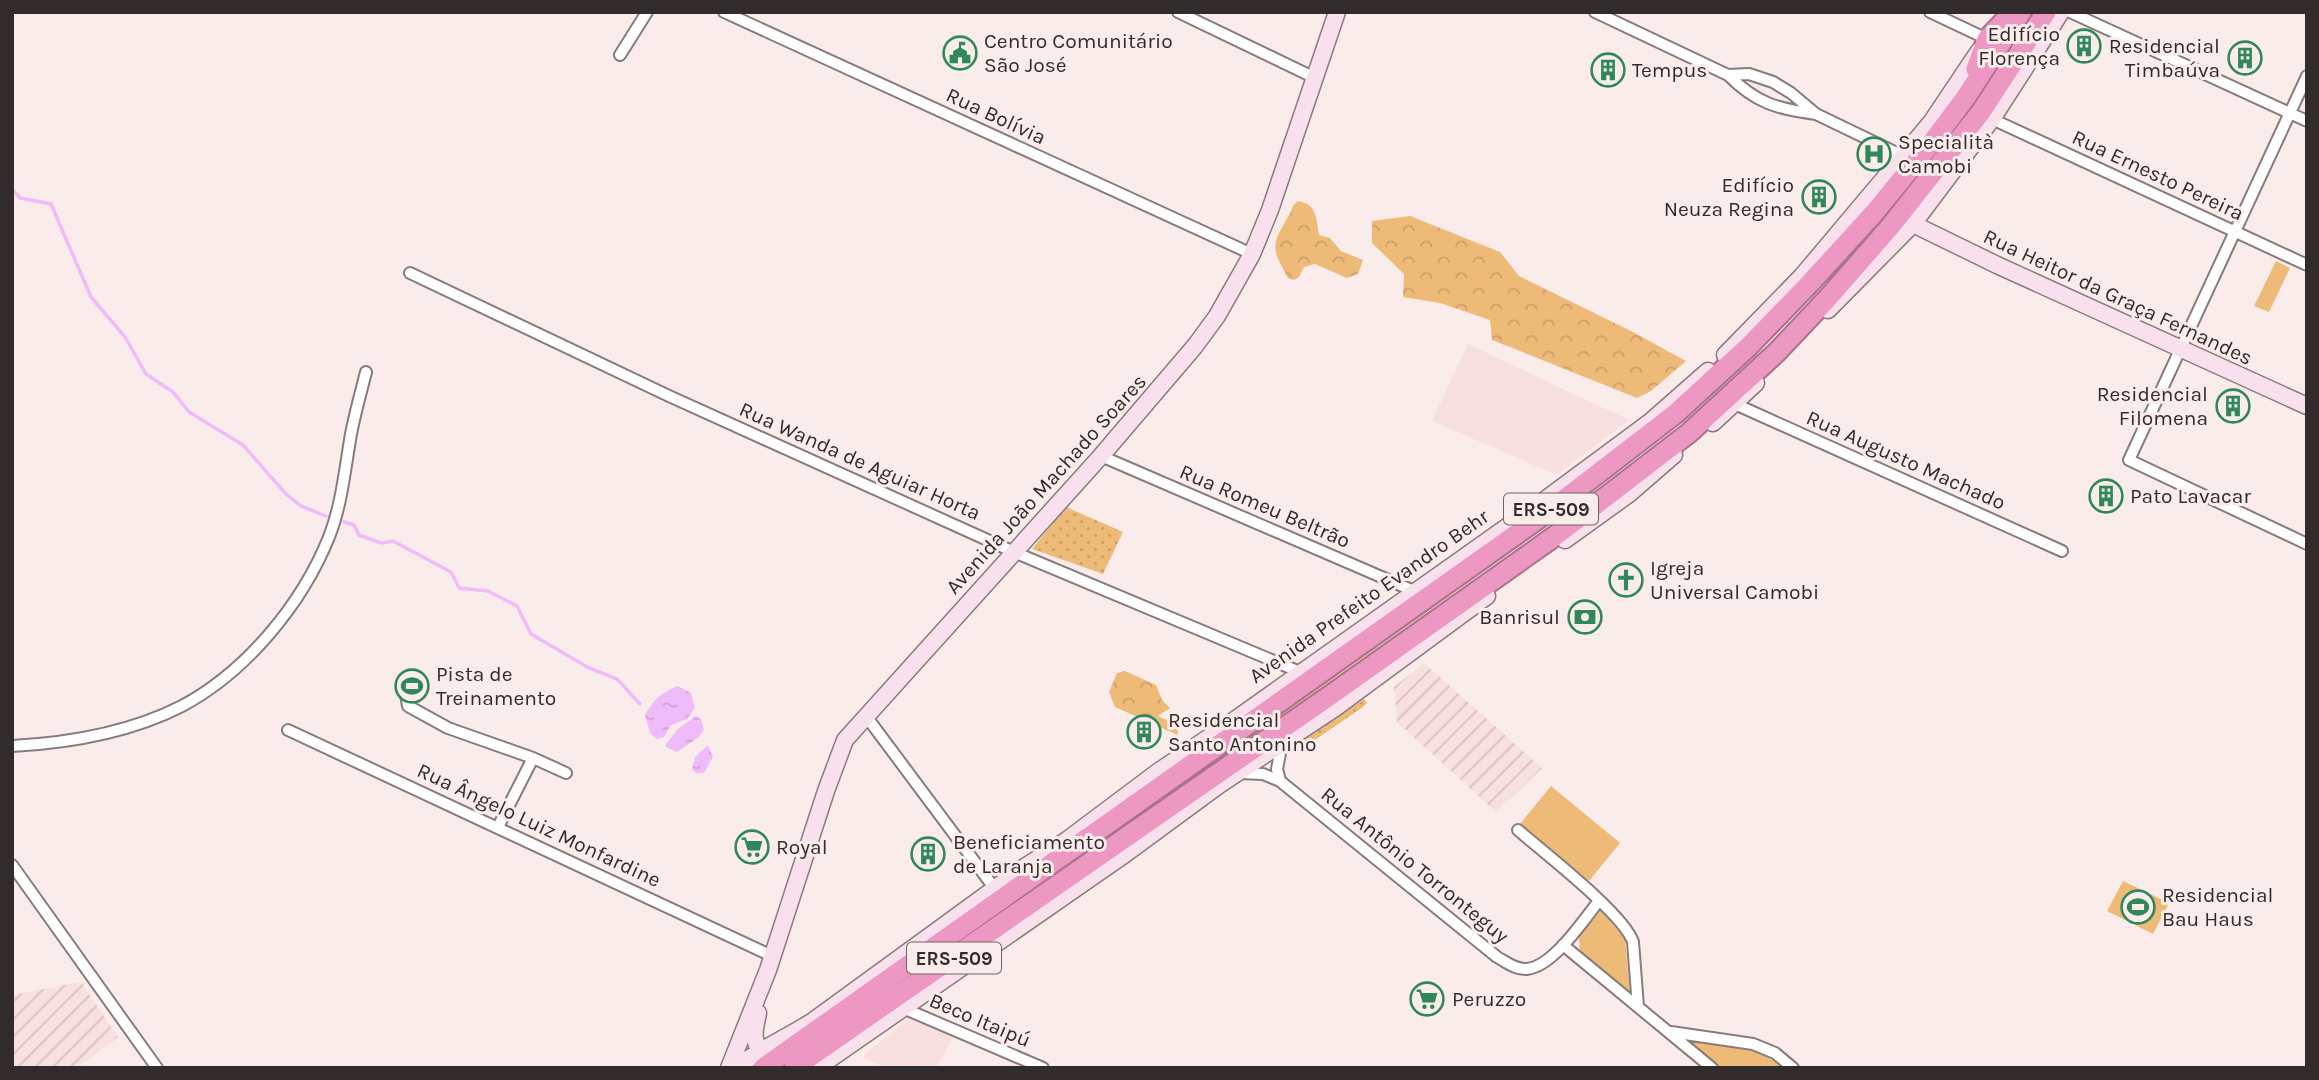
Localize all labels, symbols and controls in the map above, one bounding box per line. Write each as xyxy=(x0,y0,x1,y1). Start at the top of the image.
place label: Edifício Florença xyxy=(1978,22,2060,70)
building icon: Edifício Florença xyxy=(2065,27,2103,65)
place label: Centro Comunitário São José xyxy=(984,29,1173,77)
public building icon: Centro Comunitário São José xyxy=(941,34,979,72)
place label: Residencial Timbaúva xyxy=(2109,34,2220,82)
building icon: Residencial Timbaúva xyxy=(2226,39,2264,77)
building icon: Tempus xyxy=(1589,51,1627,89)
place label: Tempus xyxy=(1632,58,1707,82)
street label: Rua Bolívia xyxy=(942,82,1050,150)
street label: Rua Ernesto Pereira xyxy=(2068,125,2248,225)
place label: Specialità Camobi xyxy=(1898,130,1994,178)
hospital icon: Specialità Camobi xyxy=(1855,135,1893,173)
place label: Edifício Neuza Regina xyxy=(1664,173,1794,221)
building icon: Edifício Neuza Regina xyxy=(1800,178,1838,216)
street label: Rua Heitor da Graça Fernandes xyxy=(1980,224,2256,370)
street label: Avenida João Machado Soares xyxy=(941,369,1151,599)
place label: Residencial Filomena xyxy=(2097,382,2208,430)
building icon: Residencial Filomena xyxy=(2214,387,2252,425)
street label: Rua Wanda de Aguiar Horta xyxy=(736,397,984,525)
street label: Rua Augusto Machado xyxy=(1803,405,2009,515)
street label: Rua Romeu Beltrão xyxy=(1176,459,1354,553)
building icon: Pato Lavacar xyxy=(2087,477,2125,515)
place label: Pato Lavacar xyxy=(2130,484,2251,508)
road number: ERS-509 xyxy=(1504,494,1598,524)
street label: Avenida Prefeito Evandro Behr xyxy=(1245,504,1494,688)
place label: Igreja Universal Camobi xyxy=(1650,556,1819,604)
church icon: Igreja Universal Camobi xyxy=(1607,561,1645,599)
bank icon: Banrisul xyxy=(1566,598,1604,636)
place label: Banrisul xyxy=(1479,605,1560,629)
place label: Pista de Treinamento xyxy=(436,662,556,710)
sports icon: Pista de Treinamento xyxy=(393,667,431,705)
place label: Residencial Santo Antonino xyxy=(1168,708,1316,756)
building icon: Residencial Santo Antonino xyxy=(1125,713,1163,751)
street label: Rua Ângelo Luiz Monfardine xyxy=(413,758,665,892)
street label: Rua Antônio Torronteguy xyxy=(1316,782,1514,948)
supermarket icon: Royal xyxy=(733,828,771,866)
place label: Beneficiamento de Laranja xyxy=(953,830,1105,878)
place label: Royal xyxy=(776,835,828,859)
building icon: Beneficiamento de Laranja xyxy=(909,835,947,873)
place label: Residencial Bau Haus xyxy=(2162,883,2273,931)
sports icon: Residencial Bau Haus xyxy=(2119,888,2157,926)
road number: ERS-509 xyxy=(907,942,1001,974)
supermarket icon: Peruzzo xyxy=(1408,980,1446,1018)
place label: Peruzzo xyxy=(1452,987,1526,1011)
street label: Beco Itaipú xyxy=(926,988,1034,1052)

